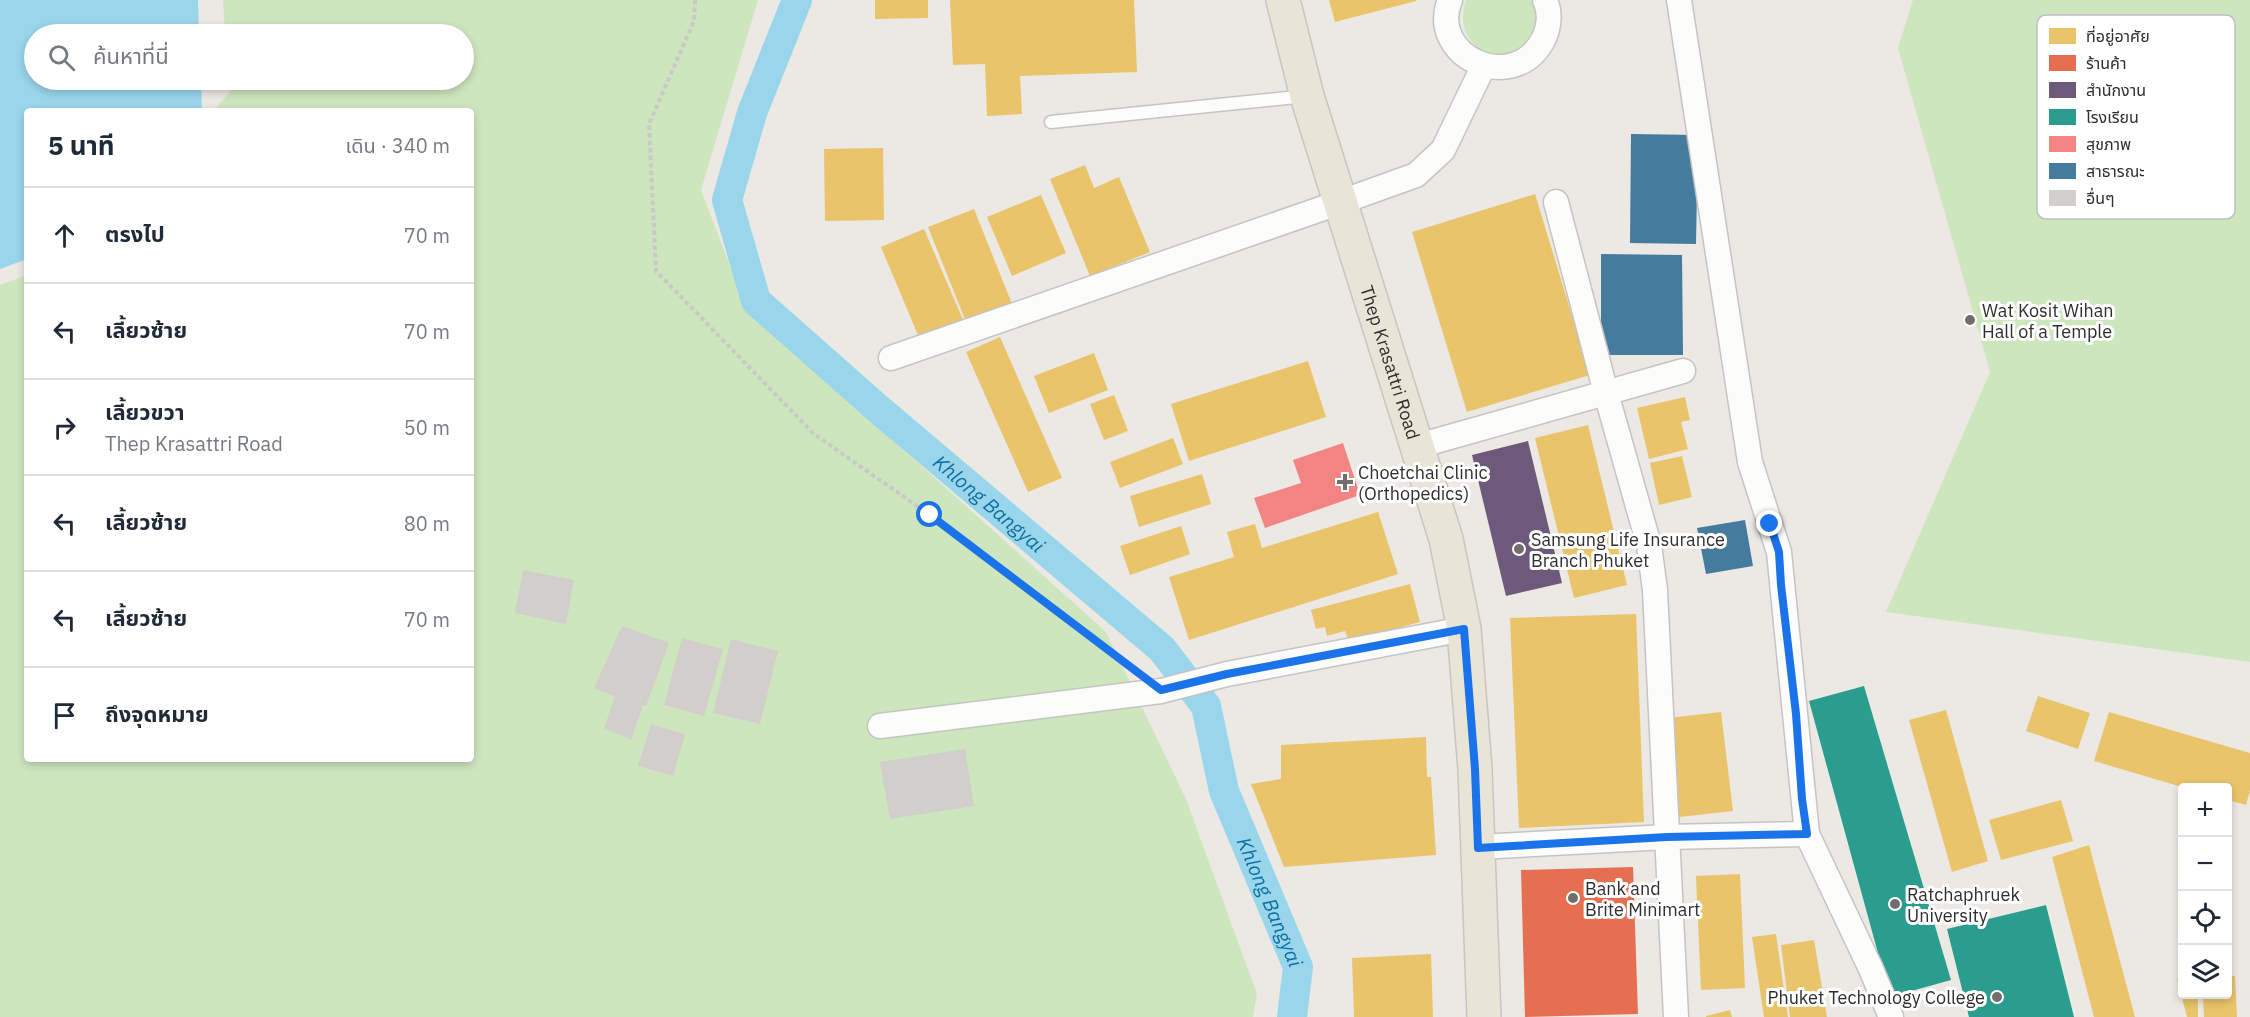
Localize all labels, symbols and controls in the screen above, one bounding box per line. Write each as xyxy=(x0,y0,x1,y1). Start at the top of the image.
legend xyxy=(2037,15,2235,219)
search box xyxy=(24,24,474,90)
text: ที่อยู่อาศัย xyxy=(2086,25,2150,46)
icon: search xyxy=(45,41,78,74)
text: ค้นหาที่นี่ xyxy=(93,41,169,70)
text: ร้านค้า xyxy=(2086,53,2126,73)
text: สำนักงาน xyxy=(2086,80,2146,100)
text: โรงเรียน xyxy=(2086,107,2139,127)
text: 5 นาที xyxy=(48,128,115,162)
text: เดิน · 340 m xyxy=(346,132,450,159)
text: สุขภาพ xyxy=(2086,134,2131,154)
text: สาธารณะ xyxy=(2086,161,2145,181)
text: อื่นๆ xyxy=(2086,187,2115,208)
icon: ahead xyxy=(48,219,81,252)
text: ตรงไป xyxy=(105,219,165,248)
text: 70 m xyxy=(404,222,450,249)
street label: Thep Krasattri Road xyxy=(1356,282,1425,442)
place label: Wat Kosit Wihan Hall of a Temple xyxy=(1982,299,2114,343)
marker: Wat Kosit Wihan Hall of a Temple xyxy=(1963,313,1977,327)
icon: left xyxy=(48,315,81,348)
text: เลี้ยวซ้าย xyxy=(105,315,187,344)
text: 70 m xyxy=(404,318,450,345)
text: เลี้ยวขวา xyxy=(105,397,185,426)
icon: right xyxy=(48,411,81,444)
text: 50 m xyxy=(404,414,450,441)
text: Thep Krasattri Road xyxy=(105,430,283,457)
water label: Khlong Bangyai xyxy=(928,448,1052,558)
place label: Choetchai Clinic (Orthopedics) xyxy=(1358,461,1488,505)
marker: Choetchai Clinic (Orthopedics) xyxy=(1336,473,1354,491)
route start xyxy=(916,501,942,527)
icon: left xyxy=(48,507,81,540)
text: เลี้ยวซ้าย xyxy=(105,507,187,536)
text: 80 m xyxy=(404,510,450,537)
route end xyxy=(1756,510,1782,536)
place label: Samsung Life Insurance Branch Phuket xyxy=(1531,528,1725,572)
marker: Samsung Life Insurance Branch Phuket xyxy=(1512,542,1526,556)
icon: left xyxy=(48,603,81,636)
text: เลี้ยวซ้าย xyxy=(105,603,187,632)
text: 70 m xyxy=(404,606,450,633)
icon: arrive xyxy=(48,699,81,732)
text: ถึงจุดหมาย xyxy=(105,699,209,728)
map controls xyxy=(2178,783,2232,999)
button: + xyxy=(2178,783,2232,837)
water label: Khlong Bangyai xyxy=(1231,833,1310,971)
button: − xyxy=(2178,837,2232,891)
place label: Bank and Brite Minimart xyxy=(1585,877,1700,921)
place label: Ratchaphruek University xyxy=(1907,883,2020,927)
marker: Bank and Brite Minimart xyxy=(1566,891,1580,905)
button: locate xyxy=(2178,891,2232,945)
marker: Ratchaphruek University xyxy=(1888,897,1902,911)
button: layers xyxy=(2178,945,2232,999)
place label: Phuket Technology College xyxy=(1768,986,1985,1009)
marker: Phuket Technology College xyxy=(1990,990,2004,1004)

